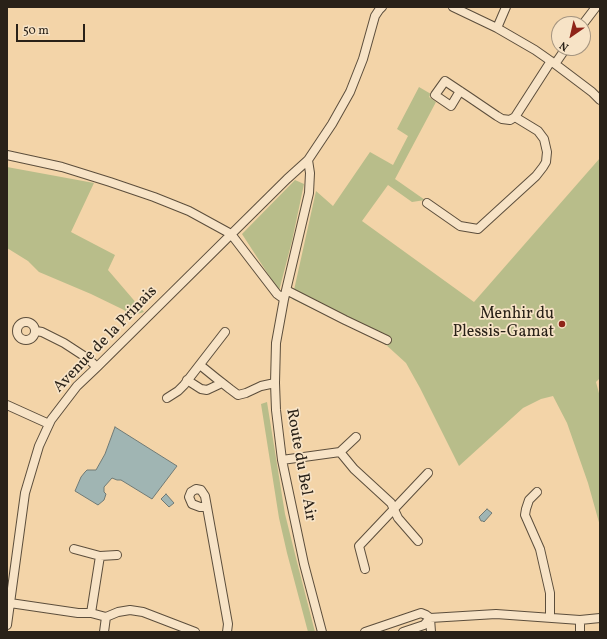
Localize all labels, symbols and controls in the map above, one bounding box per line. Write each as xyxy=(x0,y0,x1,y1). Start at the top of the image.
scale bar xyxy=(18,16,87,42)
north arrow xyxy=(551,16,591,56)
text: 50 m xyxy=(23,23,49,39)
text: N xyxy=(557,37,572,54)
street label: Avenue de la Prinais xyxy=(50,283,162,397)
place label: Menhir du Plessis-Gamat xyxy=(453,305,554,343)
marker: Menhir du Plessis-Gamat xyxy=(557,319,567,329)
street label: Route du Bel Air xyxy=(281,407,319,523)

